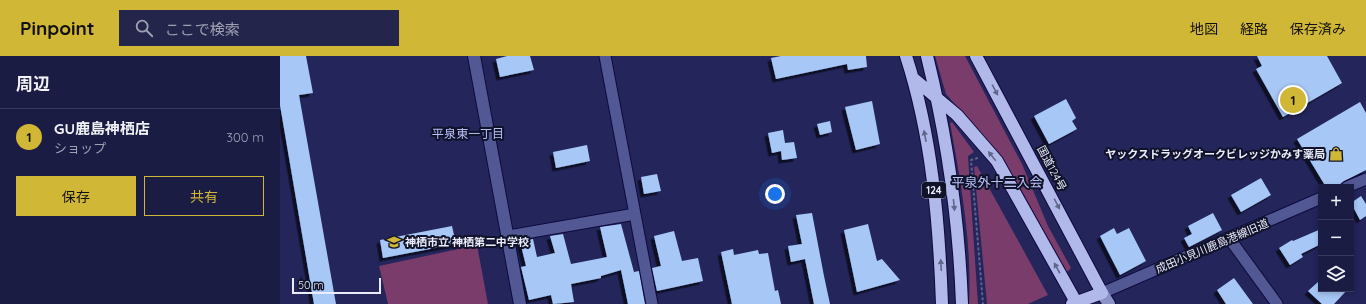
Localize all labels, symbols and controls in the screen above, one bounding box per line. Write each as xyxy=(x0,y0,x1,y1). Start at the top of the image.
search box xyxy=(119,10,399,46)
text: Pinpoint xyxy=(20,16,95,40)
icon: search xyxy=(133,17,155,39)
text: ここで検索 xyxy=(165,20,240,39)
text: 地図 xyxy=(1190,20,1218,38)
text: 経路 xyxy=(1240,20,1268,38)
text: 保存済み xyxy=(1290,20,1346,38)
text: 周辺 xyxy=(16,73,50,94)
one-way arrow xyxy=(991,84,998,96)
pin: 1 xyxy=(1280,85,1306,115)
text: GU鹿島神栖店 xyxy=(54,119,150,138)
district label: 平泉東一丁目 xyxy=(432,126,504,141)
text: 1 xyxy=(26,129,32,145)
text: 300 m xyxy=(226,129,264,145)
one-way arrow xyxy=(922,130,928,142)
text: ショップ xyxy=(54,140,106,156)
street label: 国道124号 xyxy=(1034,143,1070,193)
shop icon: ヤックスドラッグオークビレッジかみす薬局 xyxy=(1328,146,1344,162)
place label: ヤックスドラッグオークビレッジかみす薬局 xyxy=(1105,147,1325,161)
one-way arrow xyxy=(988,150,997,161)
district label: 平泉外十二入会 xyxy=(951,174,1043,190)
button: 保存 xyxy=(16,176,136,216)
button: 共有 xyxy=(144,176,264,216)
road number: 124 xyxy=(922,182,946,198)
your location xyxy=(765,184,785,204)
map controls xyxy=(1318,184,1354,292)
button: + xyxy=(1318,184,1354,220)
one-way arrow xyxy=(951,199,957,211)
one-way arrow xyxy=(1053,199,1060,210)
street label: 成田小見川鹿島港線旧道 xyxy=(1154,216,1270,276)
button: − xyxy=(1318,220,1354,256)
school or university icon: 神栖市立 神栖第二中学校 xyxy=(386,234,402,250)
place label: 神栖市立 神栖第二中学校 xyxy=(405,235,529,249)
button: layers xyxy=(1318,256,1354,292)
one-way arrow xyxy=(937,259,944,271)
one-way arrow xyxy=(1054,262,1061,274)
scale bar xyxy=(292,276,381,295)
text: 50 m xyxy=(298,278,324,292)

